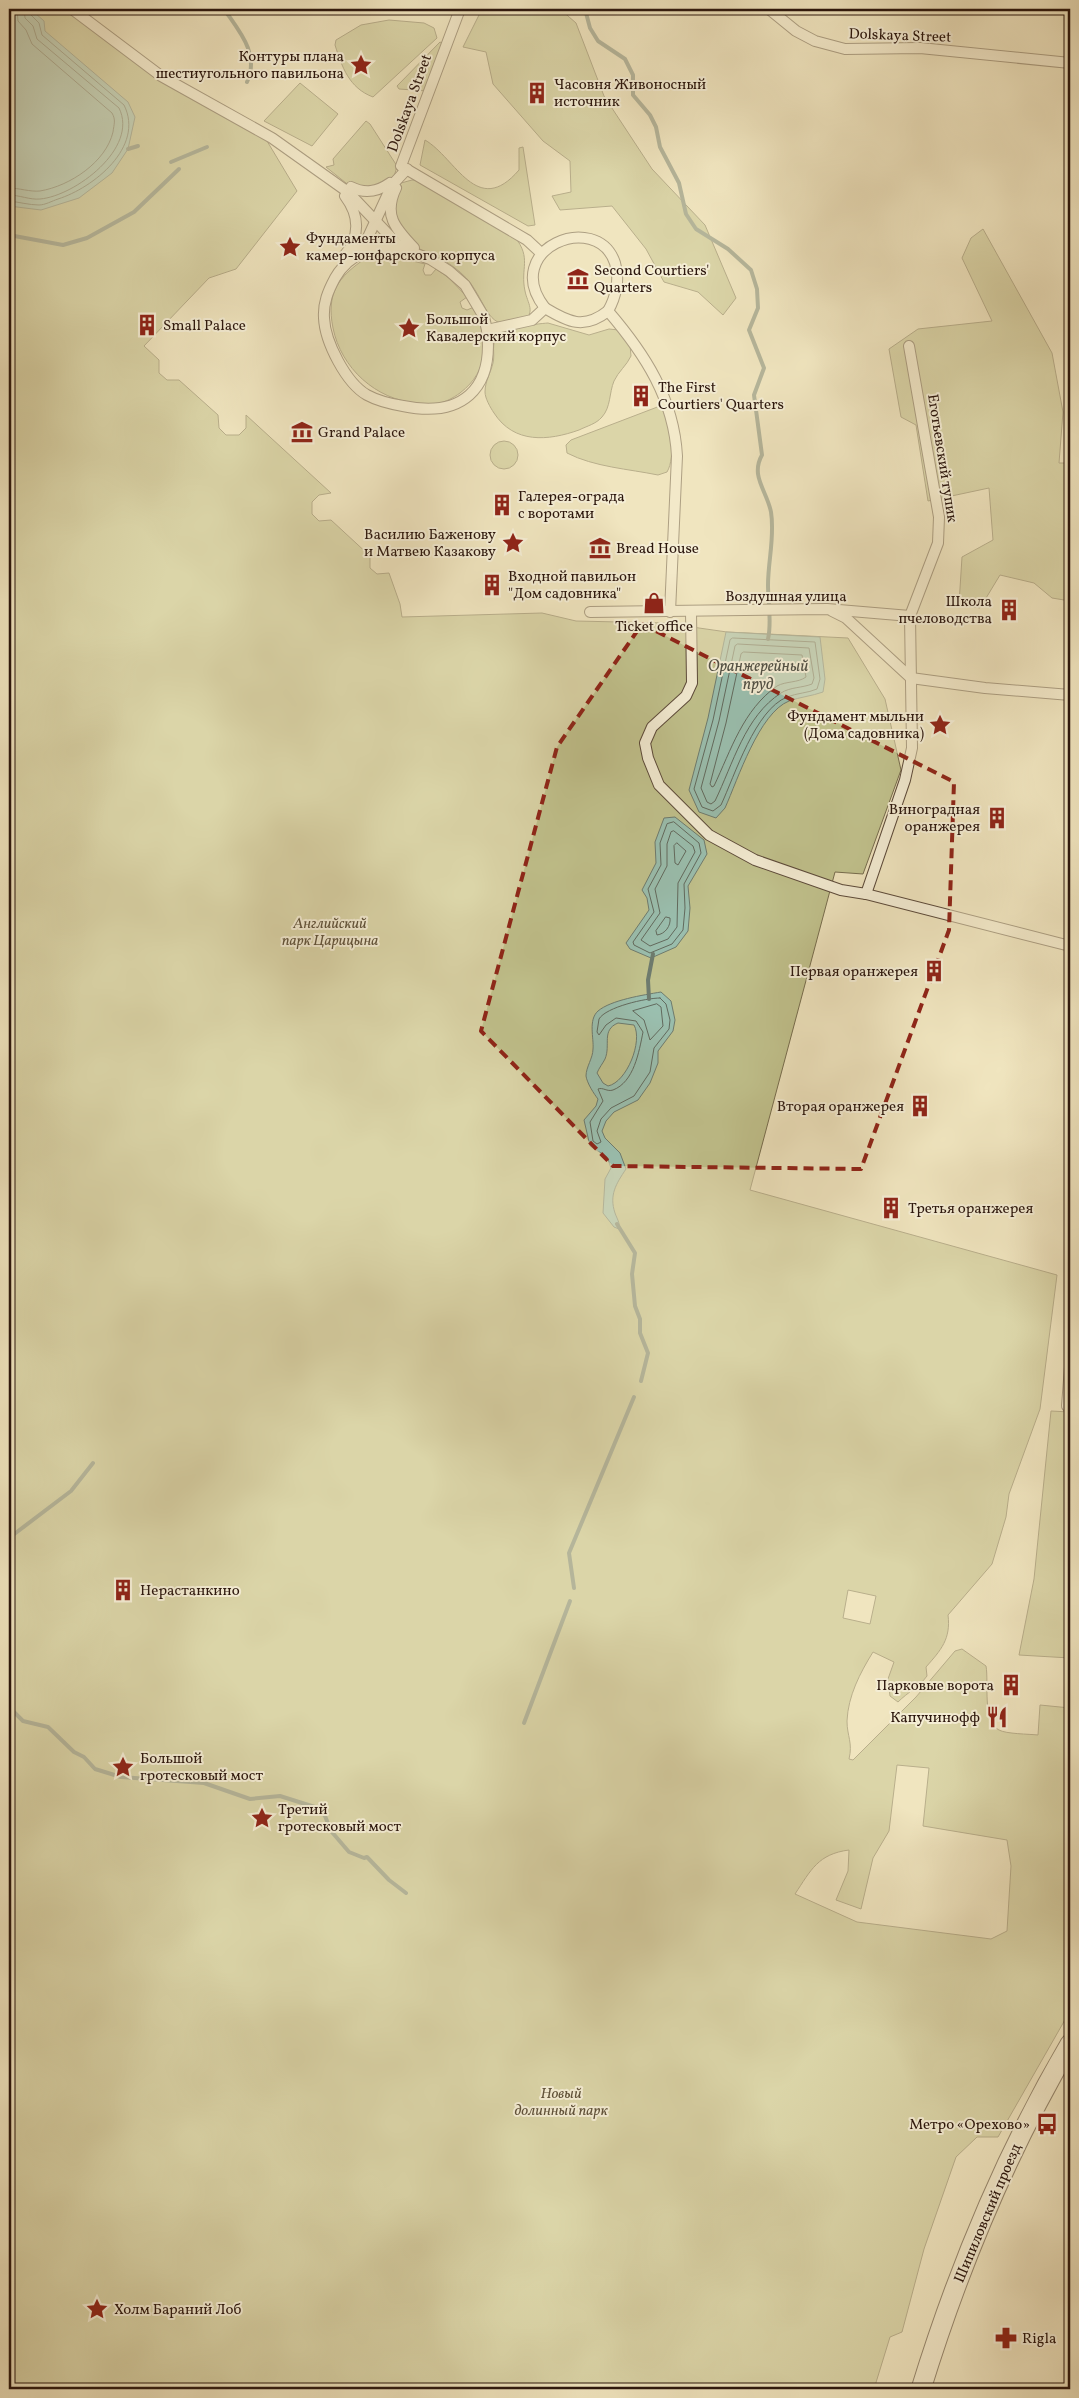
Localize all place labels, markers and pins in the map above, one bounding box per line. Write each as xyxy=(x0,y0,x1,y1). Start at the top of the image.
place label: Контуры плана шестиугольного павильона xyxy=(156,47,344,85)
place icon: Контуры плана шестиугольного павильона xyxy=(348,52,374,78)
place label: Часовня Живоносный источник xyxy=(554,75,706,113)
building icon: Часовня Живоносный источник xyxy=(524,80,550,106)
place label: Фундаменты камер-юнфарского корпуса xyxy=(306,229,495,267)
place icon: Фундаменты камер-юнфарского корпуса xyxy=(277,234,303,260)
place label: Second Courtiers' Quarters xyxy=(594,261,709,299)
museum icon: Second Courtiers' Quarters xyxy=(565,266,591,292)
place label: Большой Кавалерский корпус xyxy=(426,310,566,348)
building icon: Small Palace xyxy=(134,312,160,338)
place icon: Большой Кавалерский корпус xyxy=(396,315,422,341)
place label: Small Palace xyxy=(163,316,246,337)
place label: The First Courtiers' Quarters xyxy=(658,378,784,416)
building icon: The First Courtiers' Quarters xyxy=(628,383,654,409)
museum icon: Grand Palace xyxy=(289,419,315,445)
place label: Grand Palace xyxy=(318,423,405,444)
place label: Галерея-ограда с воротами xyxy=(518,487,625,525)
building icon: Галерея-ограда с воротами xyxy=(489,492,515,518)
place label: Василию Баженову и Матвею Казакову xyxy=(364,525,496,563)
place icon: Василию Баженову и Матвею Казакову xyxy=(500,530,526,556)
museum icon: Bread House xyxy=(587,535,613,561)
place label: Bread House xyxy=(616,539,699,560)
place label: Входной павильон "Дом садовника" xyxy=(508,567,636,605)
building icon: Входной павильон "Дом садовника" xyxy=(479,572,505,598)
shop icon: Ticket office xyxy=(641,590,667,616)
place label: Школа пчеловодства xyxy=(898,592,992,630)
building icon: Школа пчеловодства xyxy=(996,597,1022,623)
place label: Ticket office xyxy=(615,617,693,638)
place label: Фундамент мыльни (Дома садовника) xyxy=(787,707,924,745)
place icon: Фундамент мыльни (Дома садовника) xyxy=(927,712,953,738)
place label: Виноградная оранжерея xyxy=(889,800,980,838)
building icon: Виноградная оранжерея xyxy=(984,805,1010,831)
building icon: Первая оранжерея xyxy=(921,958,947,984)
place label: Первая оранжерея xyxy=(790,962,918,983)
building icon: Вторая оранжерея xyxy=(907,1093,933,1119)
place label: Вторая оранжерея xyxy=(777,1097,904,1118)
building icon: Третья оранжерея xyxy=(878,1195,904,1221)
place label: Третья оранжерея xyxy=(908,1199,1033,1220)
building icon: Нерастанкино xyxy=(110,1577,136,1603)
place label: Нерастанкино xyxy=(140,1581,240,1602)
building icon: Парковые ворота xyxy=(998,1672,1024,1698)
place label: Парковые ворота xyxy=(876,1676,994,1697)
restaurant icon: Капучинофф xyxy=(984,1704,1010,1730)
place label: Капучинофф xyxy=(890,1708,980,1729)
place label: Большой гротесковый мост xyxy=(140,1749,263,1787)
place icon: Большой гротесковый мост xyxy=(110,1754,136,1780)
place label: Третий гротесковый мост xyxy=(278,1800,401,1838)
place icon: Третий гротесковый мост xyxy=(249,1805,275,1831)
bus stop icon: Метро «Орехово» xyxy=(1034,2111,1060,2137)
place label: Метро «Орехово» xyxy=(909,2115,1030,2136)
place icon: Холм Бараний Лоб xyxy=(84,2296,110,2322)
place label: Холм Бараний Лоб xyxy=(114,2300,242,2321)
pharmacy icon: Rigla xyxy=(993,2325,1019,2351)
place label: Rigla xyxy=(1022,2329,1056,2350)

